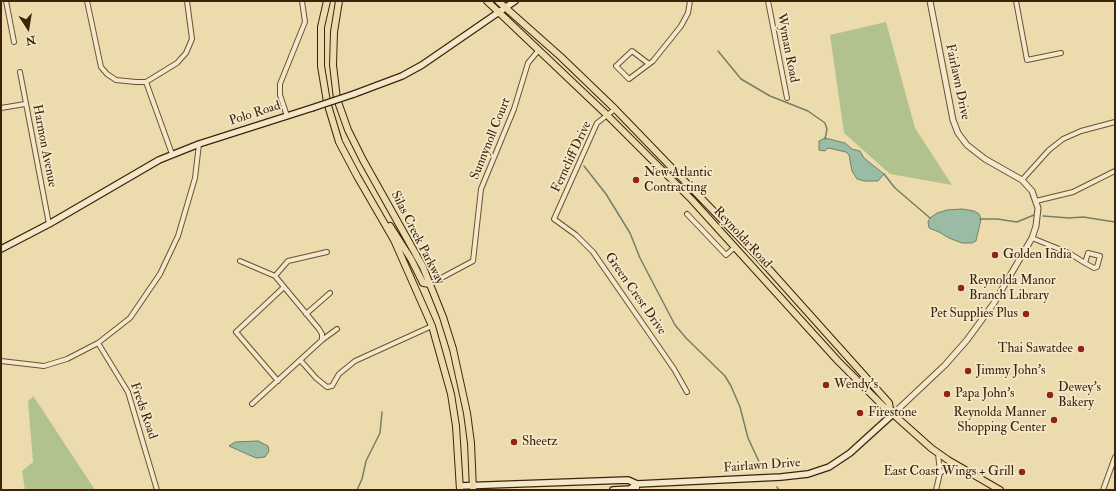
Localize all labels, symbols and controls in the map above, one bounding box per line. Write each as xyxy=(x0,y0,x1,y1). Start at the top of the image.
north arrow xyxy=(8,8,48,48)
street label: Wyman Road xyxy=(773,12,801,84)
text: N xyxy=(24,33,37,48)
street label: Fairlawn Drive xyxy=(941,43,973,121)
street label: Sunnynoll Court xyxy=(468,96,514,182)
street label: Polo Road xyxy=(227,98,283,130)
street label: Harmon Avenue xyxy=(28,103,60,189)
street label: Ferncliff Drive xyxy=(549,119,595,195)
place label: New Atlantic Contracting xyxy=(644,165,712,196)
marker: New Atlantic Contracting xyxy=(631,175,641,185)
street label: Silas Creek Parkway xyxy=(387,189,447,287)
street label: Reynolda Road xyxy=(710,204,774,272)
place label: Golden India xyxy=(1003,247,1072,263)
street label: Green Crest Drive xyxy=(601,250,669,338)
marker: Golden India xyxy=(990,250,1000,260)
place label: Reynolda Manor Branch Library xyxy=(969,273,1056,304)
marker: Reynolda Manor Branch Library xyxy=(956,283,966,293)
place label: Pet Supplies Plus xyxy=(930,306,1018,322)
marker: Pet Supplies Plus xyxy=(1021,309,1031,319)
place label: Thai Sawatdee xyxy=(998,341,1073,357)
marker: Thai Sawatdee xyxy=(1076,344,1086,354)
place label: Jimmy John's xyxy=(976,363,1045,379)
marker: Jimmy John's xyxy=(963,366,973,376)
place label: Wendy's xyxy=(834,377,878,393)
marker: Wendy's xyxy=(821,380,831,390)
place label: Dewey's Bakery xyxy=(1058,380,1101,411)
street label: Freds Road xyxy=(126,381,160,441)
place label: Papa John's xyxy=(955,386,1015,402)
marker: Papa John's xyxy=(942,389,952,399)
marker: Dewey's Bakery xyxy=(1045,390,1055,400)
place label: Firestone xyxy=(868,405,917,421)
place label: Reynolda Manner Shopping Center xyxy=(953,405,1046,436)
marker: Firestone xyxy=(855,408,865,418)
marker: Reynolda Manner Shopping Center xyxy=(1049,415,1059,425)
place label: Sheetz xyxy=(522,434,557,450)
marker: Sheetz xyxy=(509,437,519,447)
street label: Fairlawn Drive xyxy=(723,456,801,476)
place label: East Coast Wings + Grill xyxy=(883,464,1014,480)
marker: East Coast Wings + Grill xyxy=(1017,467,1027,477)

